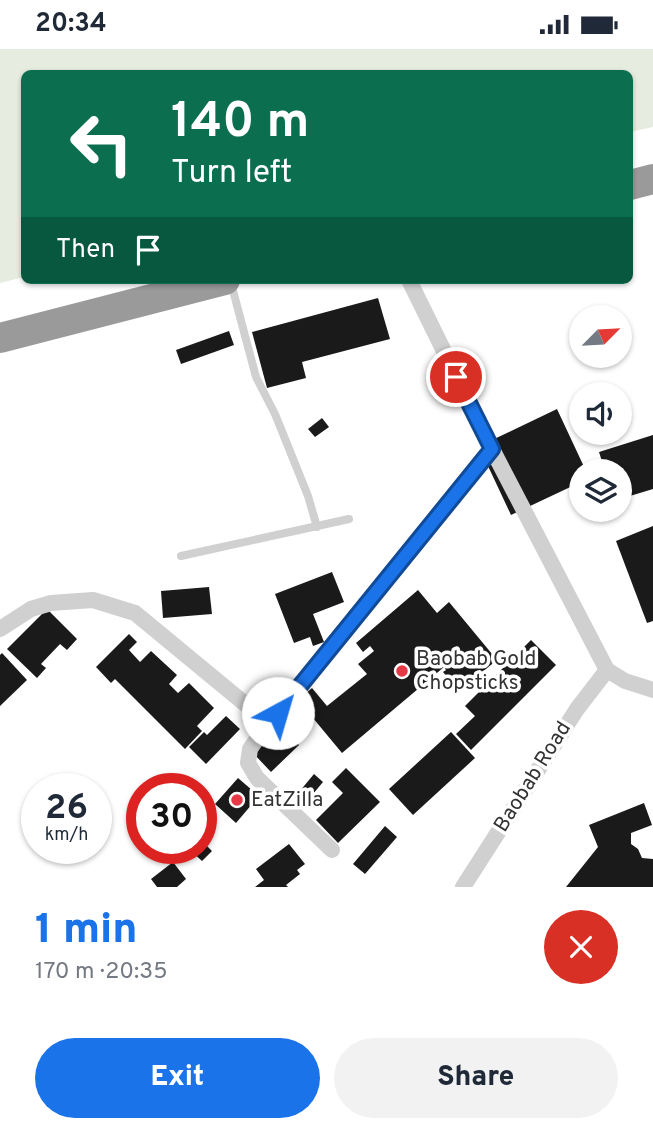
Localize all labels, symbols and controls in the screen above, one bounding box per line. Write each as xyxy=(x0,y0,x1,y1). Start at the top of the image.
text: 20:34 xyxy=(35,8,107,41)
text: 140 m xyxy=(171,93,310,155)
icon: left xyxy=(56,98,147,189)
text: Turn left xyxy=(171,154,292,194)
icon: arrive xyxy=(129,231,167,269)
text: Then xyxy=(56,234,115,267)
north arrow xyxy=(569,305,632,367)
map controls xyxy=(569,305,632,522)
pin xyxy=(426,347,486,407)
icon: arrive xyxy=(437,358,475,396)
button: sound xyxy=(569,382,632,445)
button: layers xyxy=(569,459,632,522)
place label: Baobab Gold Chopsticks xyxy=(416,646,536,697)
marker: Baobab Gold Chopsticks xyxy=(394,663,410,679)
position arrow xyxy=(241,676,315,750)
street label: Baobab Road xyxy=(488,717,578,837)
speed limit sign: 30 xyxy=(126,773,217,864)
text: 26 xyxy=(45,787,88,831)
place label: EatZilla xyxy=(251,787,323,814)
marker: EatZilla xyxy=(229,792,245,808)
text: km/h xyxy=(45,824,88,847)
text: 1 min xyxy=(35,905,138,958)
button: close xyxy=(544,910,618,984)
text: 170 m · 20:35 xyxy=(35,958,167,987)
button: Exit xyxy=(35,1038,320,1118)
button: Share xyxy=(334,1038,618,1118)

